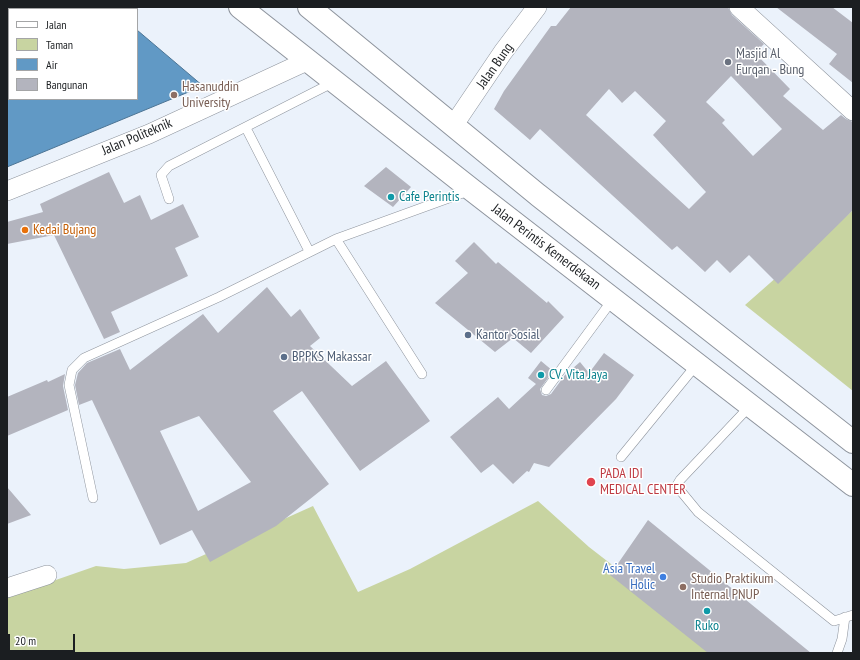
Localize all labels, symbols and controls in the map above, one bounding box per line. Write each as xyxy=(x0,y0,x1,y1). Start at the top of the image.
legend xyxy=(8,8,138,100)
text: Jalan xyxy=(46,17,67,32)
text: Taman xyxy=(46,37,73,52)
street label: Jalan Bung xyxy=(473,40,517,92)
place label: Masjid Al Furqan - Bung xyxy=(736,46,804,78)
text: Air xyxy=(46,57,58,72)
marker: Masjid Al Furqan - Bung xyxy=(723,57,733,67)
text: Bangunan xyxy=(46,77,87,92)
place label: Hasanuddin University xyxy=(182,79,239,112)
marker: Hasanuddin University xyxy=(169,90,179,100)
street label: Jalan Politeknik xyxy=(99,115,175,159)
place label: Cafe Perintis xyxy=(399,189,459,205)
marker: Cafe Perintis xyxy=(386,192,396,202)
street label: Jalan Perintis Kemerdekaan xyxy=(488,201,604,293)
place label: Kedai Bujang xyxy=(33,222,96,238)
marker: Kedai Bujang xyxy=(20,225,30,235)
place label: Kantor Sosial xyxy=(476,327,540,343)
marker: Kantor Sosial xyxy=(463,330,473,340)
place label: BPPKS Makassar xyxy=(292,349,372,365)
marker: BPPKS Makassar xyxy=(279,352,289,362)
place label: CV. Vita Jaya xyxy=(549,367,608,383)
marker: CV. Vita Jaya xyxy=(536,370,546,380)
place label: PADA IDI MEDICAL CENTER xyxy=(600,466,686,498)
marker: PADA IDI MEDICAL CENTER xyxy=(585,476,597,488)
place label: Asia Travel Holic xyxy=(603,561,655,594)
place label: Studio Praktikum Internal PNUP xyxy=(691,571,773,604)
marker: Asia Travel Holic xyxy=(658,572,668,582)
marker: Studio Praktikum Internal PNUP xyxy=(678,582,688,592)
marker: Ruko xyxy=(702,606,712,616)
place label: Ruko xyxy=(695,618,719,634)
scale bar xyxy=(10,626,77,652)
text: 20 m xyxy=(15,633,36,648)

